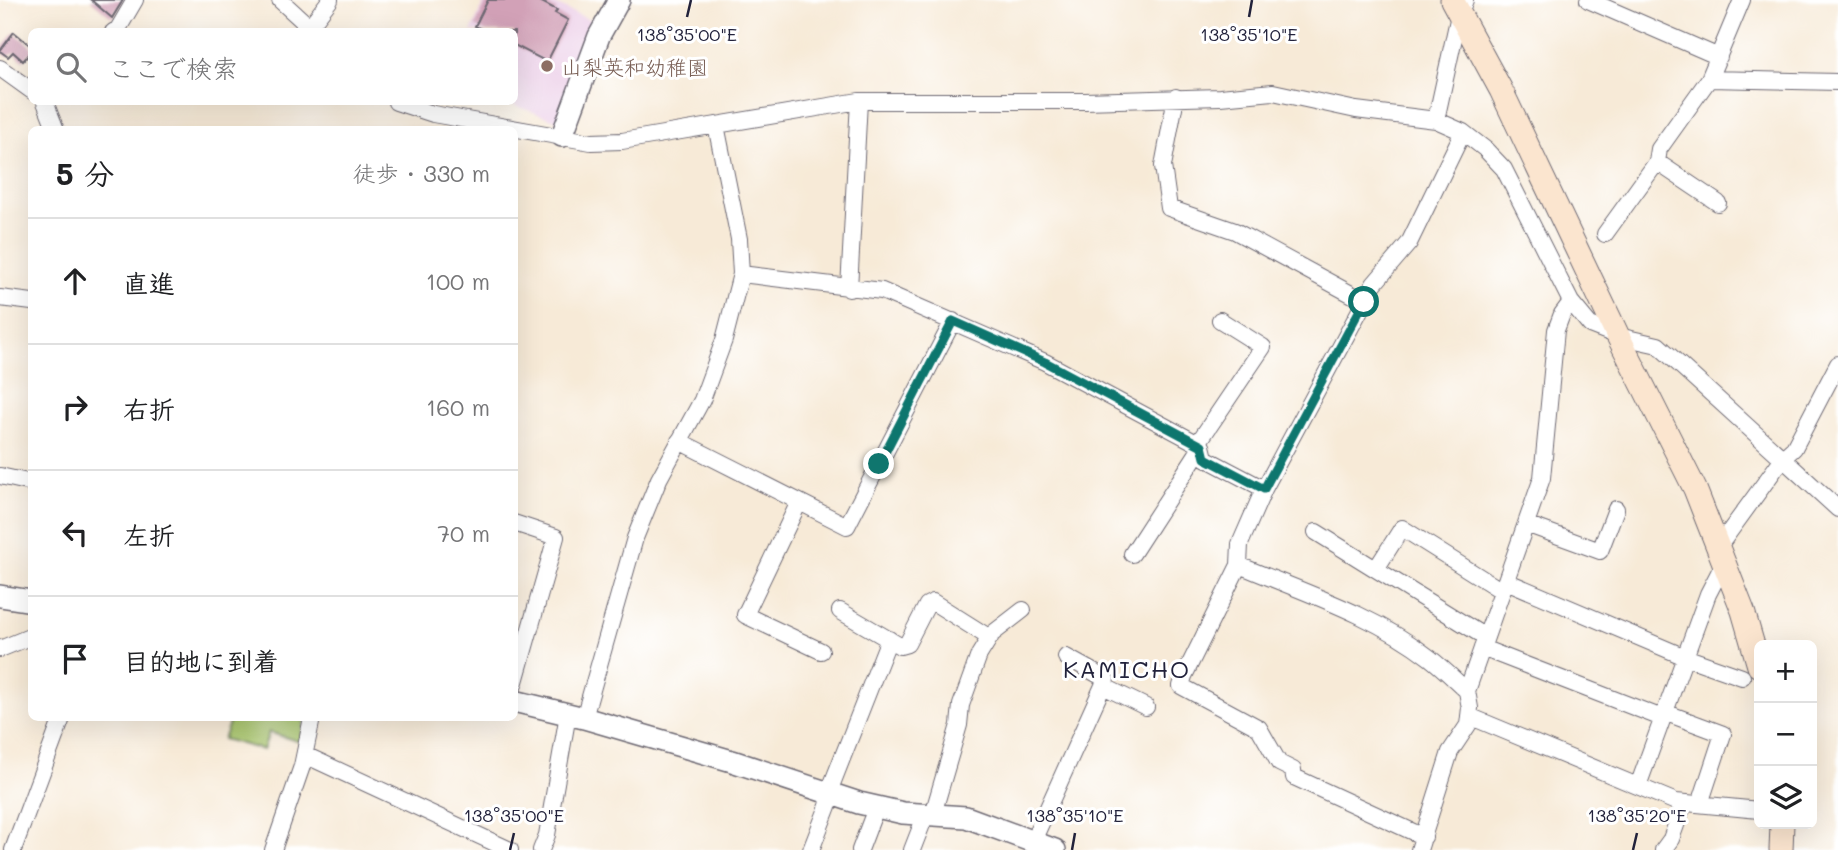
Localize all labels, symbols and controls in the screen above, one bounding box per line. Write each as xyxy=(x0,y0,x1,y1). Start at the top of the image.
text: 138°35'00"E xyxy=(637,22,737,46)
text: 138°35'10"E xyxy=(1200,22,1298,46)
search box xyxy=(28,28,518,105)
icon: search xyxy=(52,48,90,86)
text: ここで検索 xyxy=(108,51,238,85)
place label: 山梨英和幼稚園 xyxy=(561,53,708,80)
marker: 山梨英和幼稚園 xyxy=(539,58,555,74)
text: 5 分 xyxy=(56,153,114,193)
text: 徒歩 · 330 m xyxy=(352,158,490,188)
icon: ahead xyxy=(56,262,94,300)
text: 直進 xyxy=(123,266,175,300)
text: 100 m xyxy=(426,266,490,296)
route start xyxy=(1348,286,1379,317)
icon: right xyxy=(56,388,94,426)
text: 右折 xyxy=(123,392,175,426)
text: 160 m xyxy=(426,392,490,422)
route end xyxy=(863,448,894,479)
icon: left xyxy=(56,514,94,552)
text: 左折 xyxy=(123,518,175,552)
text: 70 m xyxy=(437,518,490,548)
icon: arrive xyxy=(56,640,94,678)
map controls xyxy=(1754,640,1817,829)
button: + xyxy=(1754,640,1817,703)
text: 目的地に到着 xyxy=(123,644,279,678)
district label: KAMICHO xyxy=(1063,653,1191,684)
button: − xyxy=(1754,703,1817,766)
button: layers xyxy=(1754,766,1817,829)
text: 138°35'00"E xyxy=(464,803,564,827)
text: 138°35'10"E xyxy=(1026,803,1124,827)
text: 138°35'20"E xyxy=(1587,803,1687,827)

